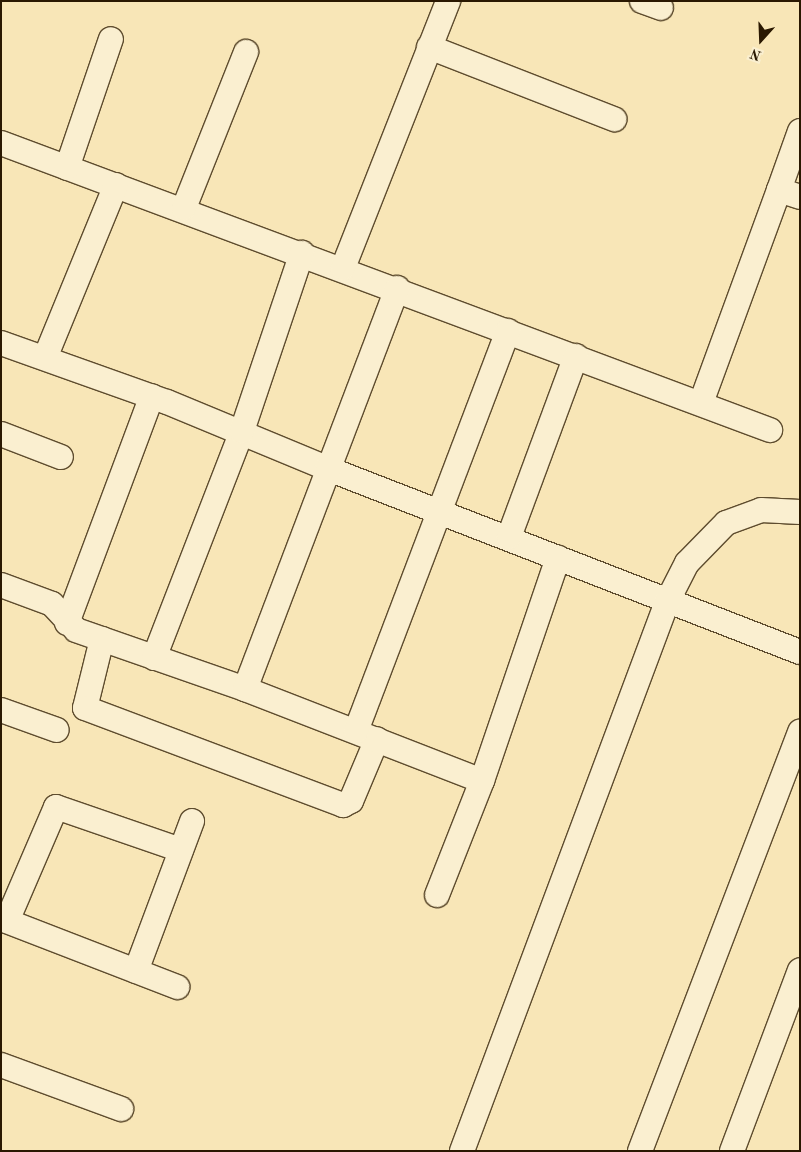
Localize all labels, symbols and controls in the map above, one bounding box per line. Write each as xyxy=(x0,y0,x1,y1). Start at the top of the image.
north arrow xyxy=(736,15,786,65)
text: N xyxy=(748,46,763,63)

